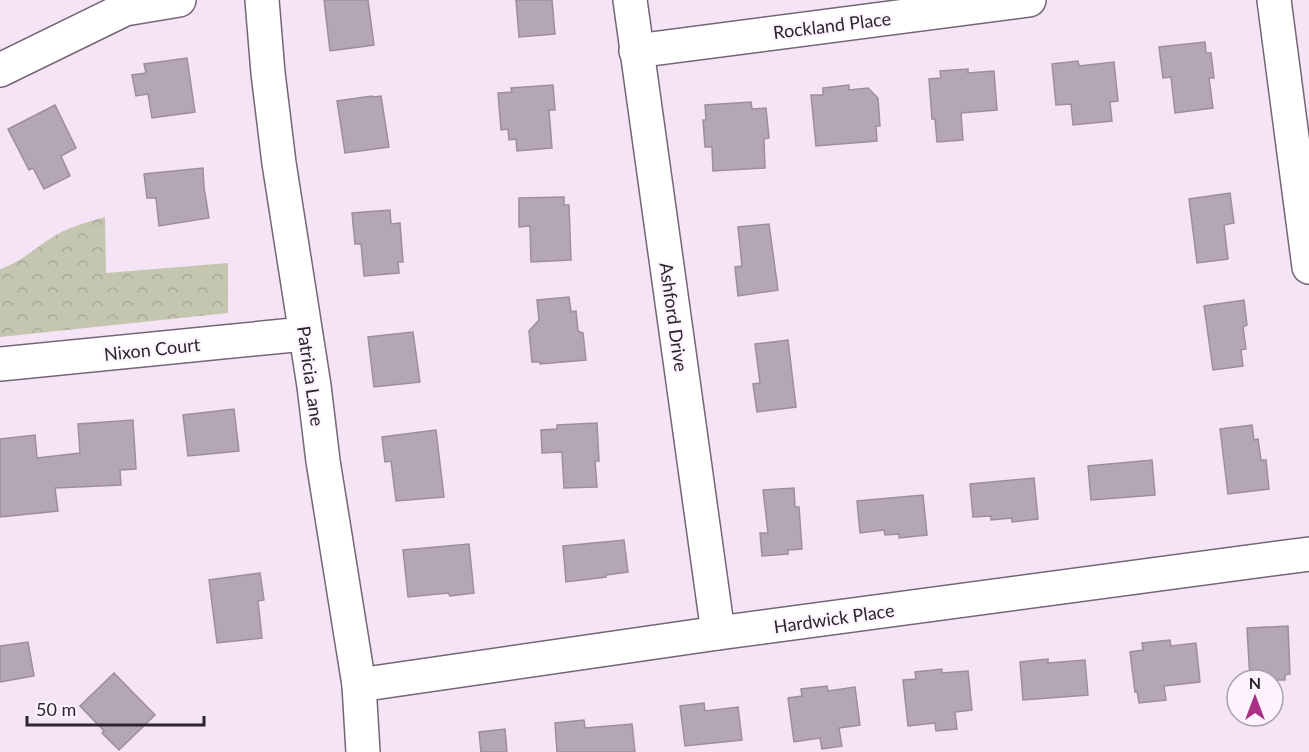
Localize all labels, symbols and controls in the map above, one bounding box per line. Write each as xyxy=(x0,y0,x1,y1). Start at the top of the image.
street label: Rockland Place xyxy=(772,7,892,43)
street label: Ashford Drive xyxy=(655,261,693,373)
street label: Patricia Lane xyxy=(293,325,329,427)
street label: Nixon Court xyxy=(103,333,202,365)
street label: Hardwick Place xyxy=(772,599,896,637)
north arrow xyxy=(1225,668,1285,728)
text: N xyxy=(1249,673,1261,692)
scale bar xyxy=(27,689,204,727)
text: 50 m xyxy=(36,698,76,720)

